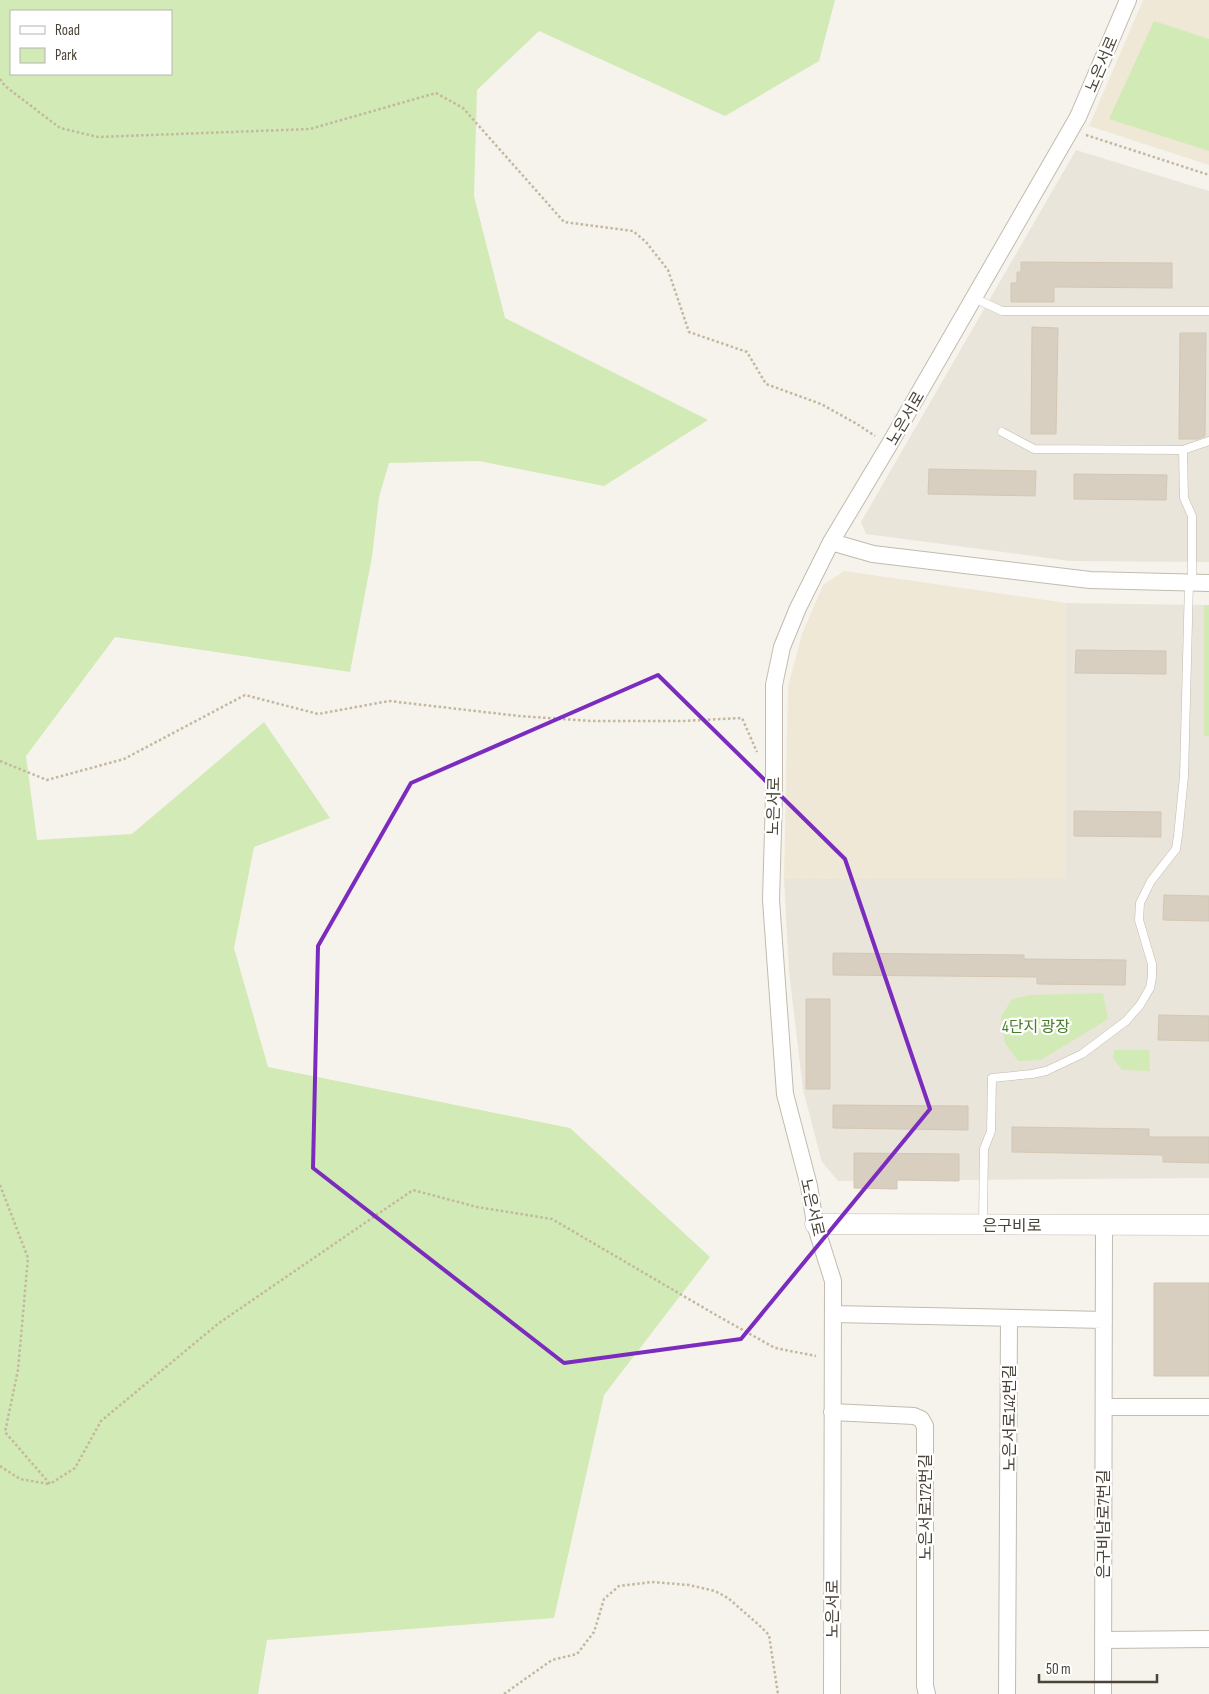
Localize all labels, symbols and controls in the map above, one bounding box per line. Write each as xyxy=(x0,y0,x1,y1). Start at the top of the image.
legend xyxy=(10,10,172,75)
text: Road xyxy=(55,21,80,40)
street label: 노은서로 xyxy=(1082,34,1123,95)
text: Park xyxy=(55,46,77,65)
street label: 노은서로 xyxy=(883,388,929,449)
street label: 노은서로 xyxy=(764,776,785,836)
park label: 4단지 광장 xyxy=(1002,1018,1070,1037)
street label: 노은서로 xyxy=(796,1177,827,1238)
street label: 은구비로 xyxy=(983,1217,1042,1236)
street label: 노은서로142번길 xyxy=(1001,1364,1020,1472)
street label: 노은서로172번길 xyxy=(917,1454,936,1560)
street label: 은구비남로7번길 xyxy=(1095,1469,1114,1579)
street label: 노은서로 xyxy=(824,1579,843,1638)
scale bar xyxy=(1039,1652,1156,1684)
text: 50 m xyxy=(1046,1660,1071,1679)

